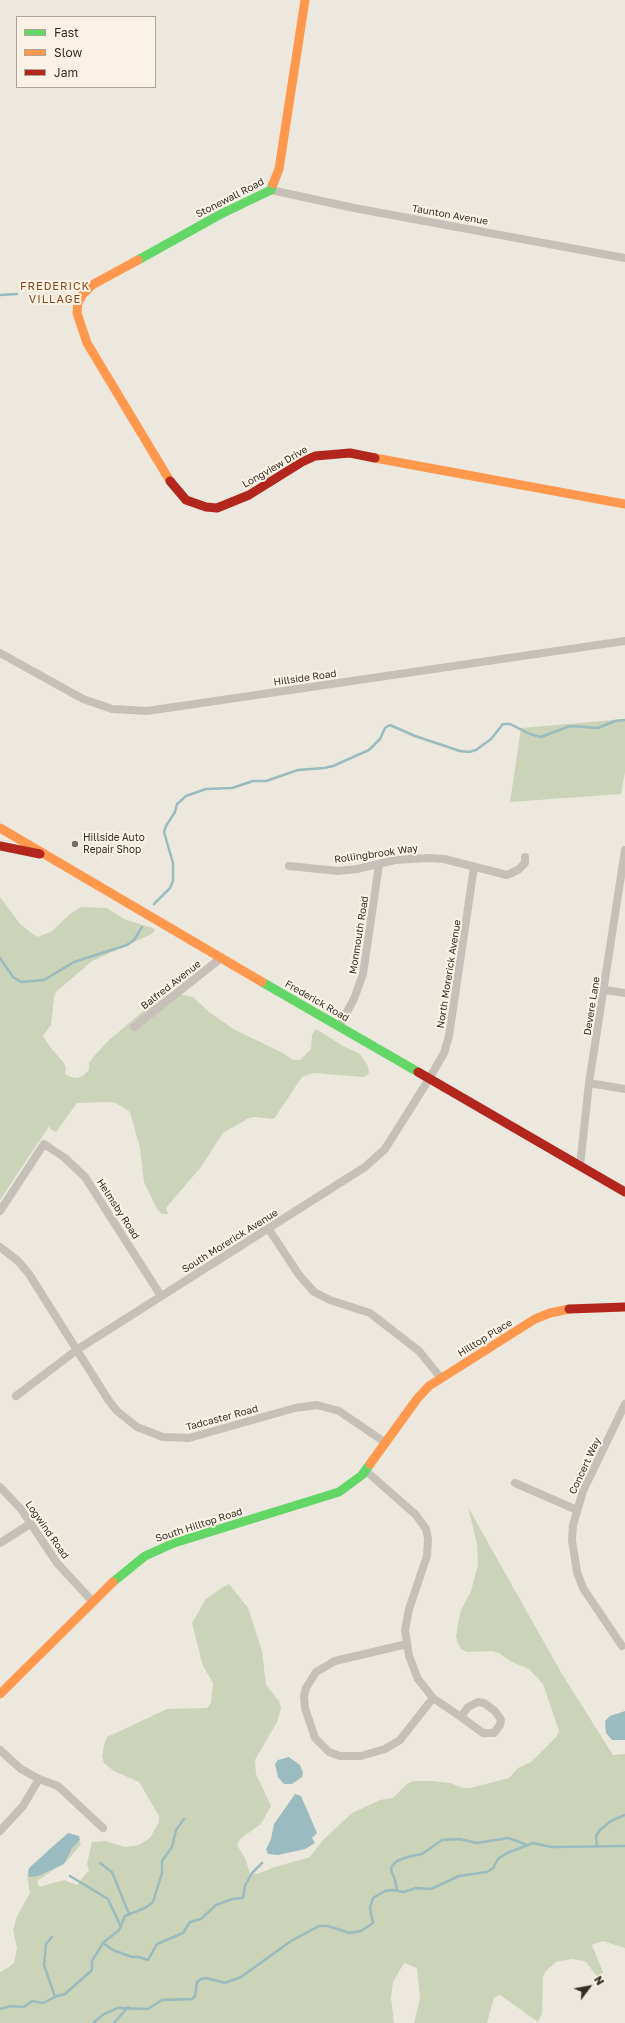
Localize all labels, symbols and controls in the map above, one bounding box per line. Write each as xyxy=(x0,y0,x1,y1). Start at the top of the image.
legend xyxy=(16,16,156,88)
text: Fast xyxy=(54,25,79,40)
text: Slow xyxy=(54,45,82,60)
text: Jam xyxy=(54,65,78,80)
street label: Stonewall Road xyxy=(194,176,266,220)
street label: Taunton Avenue xyxy=(411,202,489,228)
district label: FREDERICK VILLAGE xyxy=(20,280,90,306)
street label: Longview Drive xyxy=(240,443,310,491)
street label: Hillside Road xyxy=(273,668,337,688)
place label: Hillside Auto Repair Shop xyxy=(83,832,145,856)
marker: Hillside Auto Repair Shop xyxy=(70,839,80,849)
street label: Rollingbrook Way xyxy=(333,842,419,866)
street label: Monmouth Road xyxy=(347,895,371,975)
street label: North Morerick Avenue xyxy=(434,919,464,1029)
street label: Balfred Avenue xyxy=(139,958,203,1012)
street label: Devere Lane xyxy=(581,976,603,1036)
street label: Frederick Road xyxy=(283,978,351,1024)
street label: Helmsby Road xyxy=(94,1177,142,1241)
street label: South Morerick Avenue xyxy=(180,1207,280,1275)
street label: Hilltop Place xyxy=(456,1317,514,1359)
street label: Tadcaster Road xyxy=(185,1403,259,1433)
street label: Concert Way xyxy=(567,1436,603,1496)
street label: Logwind Road xyxy=(23,1499,71,1561)
street label: South Hilltop Road xyxy=(154,1505,244,1545)
north arrow xyxy=(569,1967,609,2007)
text: N xyxy=(592,1973,607,1987)

